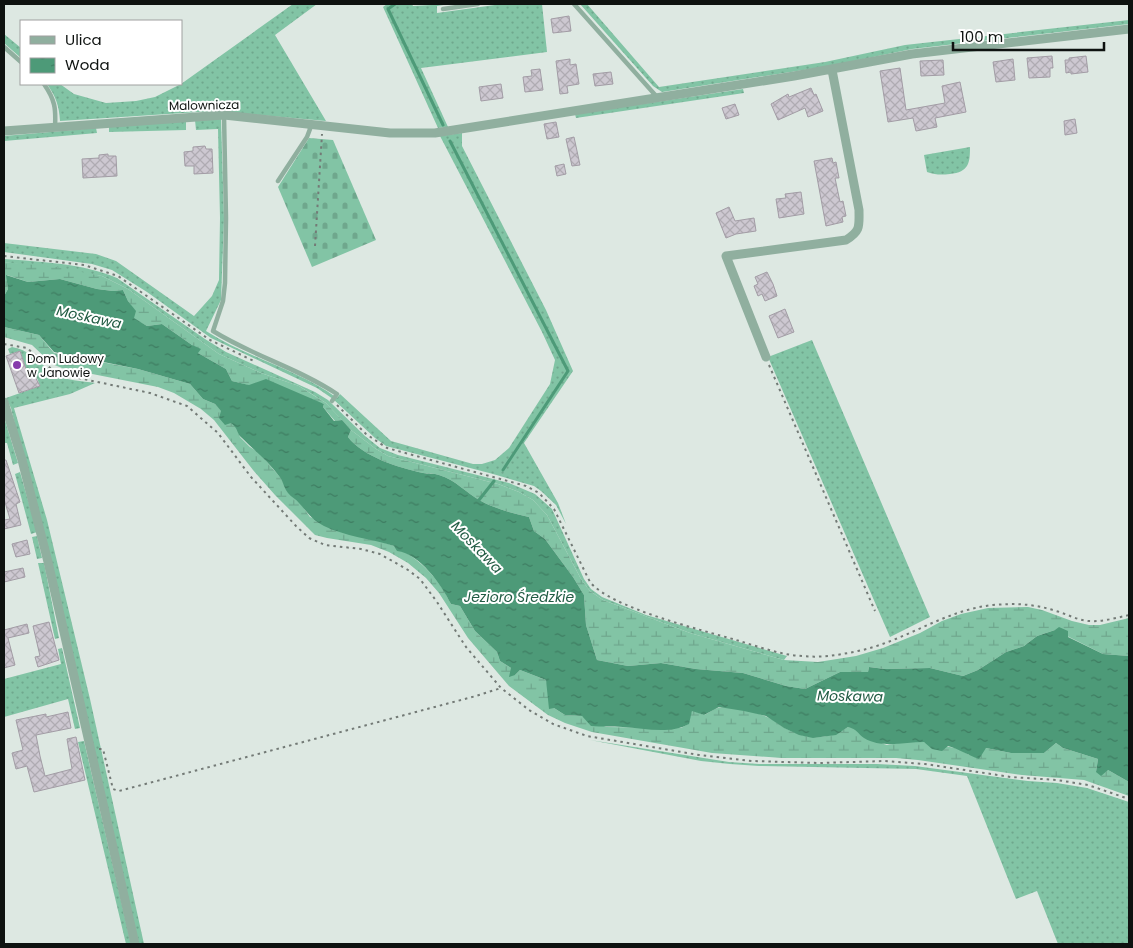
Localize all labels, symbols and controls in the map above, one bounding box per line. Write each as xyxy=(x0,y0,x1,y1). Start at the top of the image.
legend xyxy=(20,20,182,85)
scale bar xyxy=(953,20,1104,52)
text: 100 m xyxy=(960,26,1003,47)
text: Ulica xyxy=(65,29,102,50)
text: Woda xyxy=(65,54,110,75)
street label: Malownicza xyxy=(169,96,239,114)
water label: Moskawa xyxy=(55,300,124,334)
place label: Dom Ludowy w Janowie xyxy=(27,350,104,381)
marker: Dom Ludowy w Janowie xyxy=(11,359,23,371)
water label: Moskawa xyxy=(447,516,507,578)
water label: Jezioro Średzkie xyxy=(464,587,575,607)
water label: Moskawa xyxy=(817,685,884,707)

